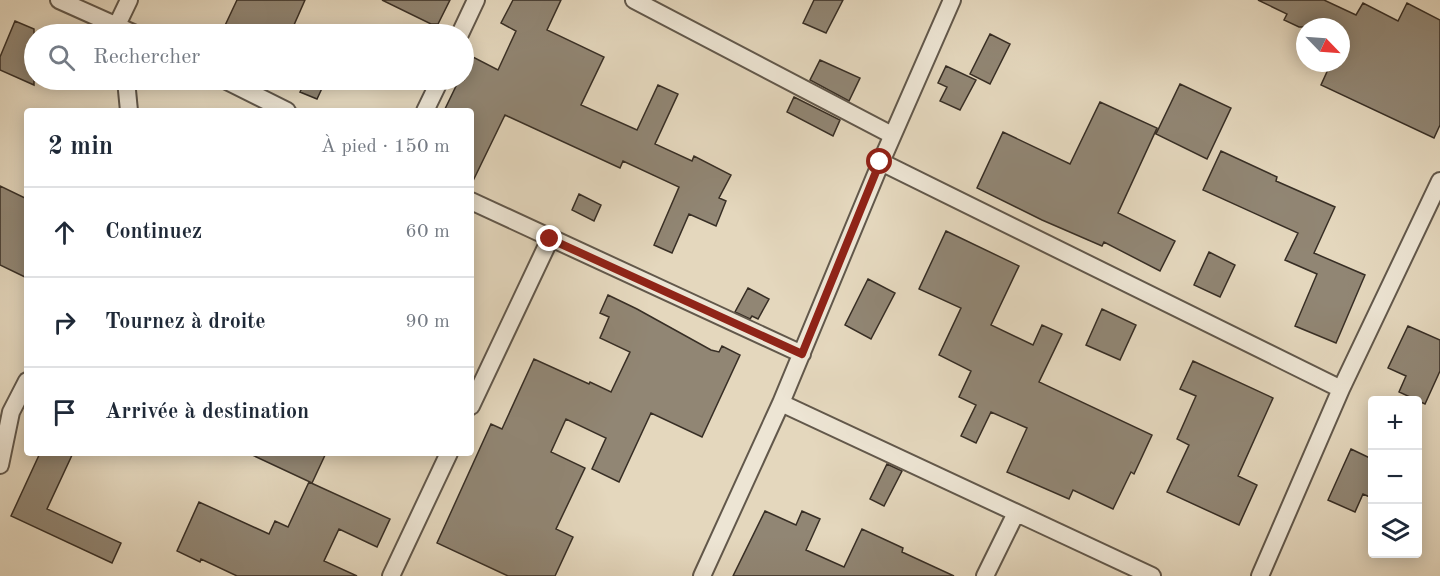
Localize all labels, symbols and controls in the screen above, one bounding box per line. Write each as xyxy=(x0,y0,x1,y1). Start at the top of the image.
north arrow xyxy=(1296,18,1350,72)
search box xyxy=(24,24,474,90)
icon: search xyxy=(45,41,78,74)
text: Rechercher xyxy=(93,46,200,68)
text: 2 min xyxy=(48,134,113,160)
text: À pied · 150 m xyxy=(321,137,450,157)
route start xyxy=(866,148,892,174)
icon: ahead xyxy=(48,216,81,249)
text: Continuez xyxy=(105,221,202,243)
text: 60 m xyxy=(405,222,450,242)
route end xyxy=(536,225,562,251)
icon: right xyxy=(48,306,81,339)
text: Tournez à droite xyxy=(105,311,266,333)
text: 90 m xyxy=(405,312,450,332)
icon: arrive xyxy=(48,396,81,429)
map controls xyxy=(1368,396,1422,558)
button: + xyxy=(1368,396,1422,450)
text: Arrivée à destination xyxy=(105,401,309,423)
button: − xyxy=(1368,450,1422,504)
button: layers xyxy=(1368,504,1422,558)

